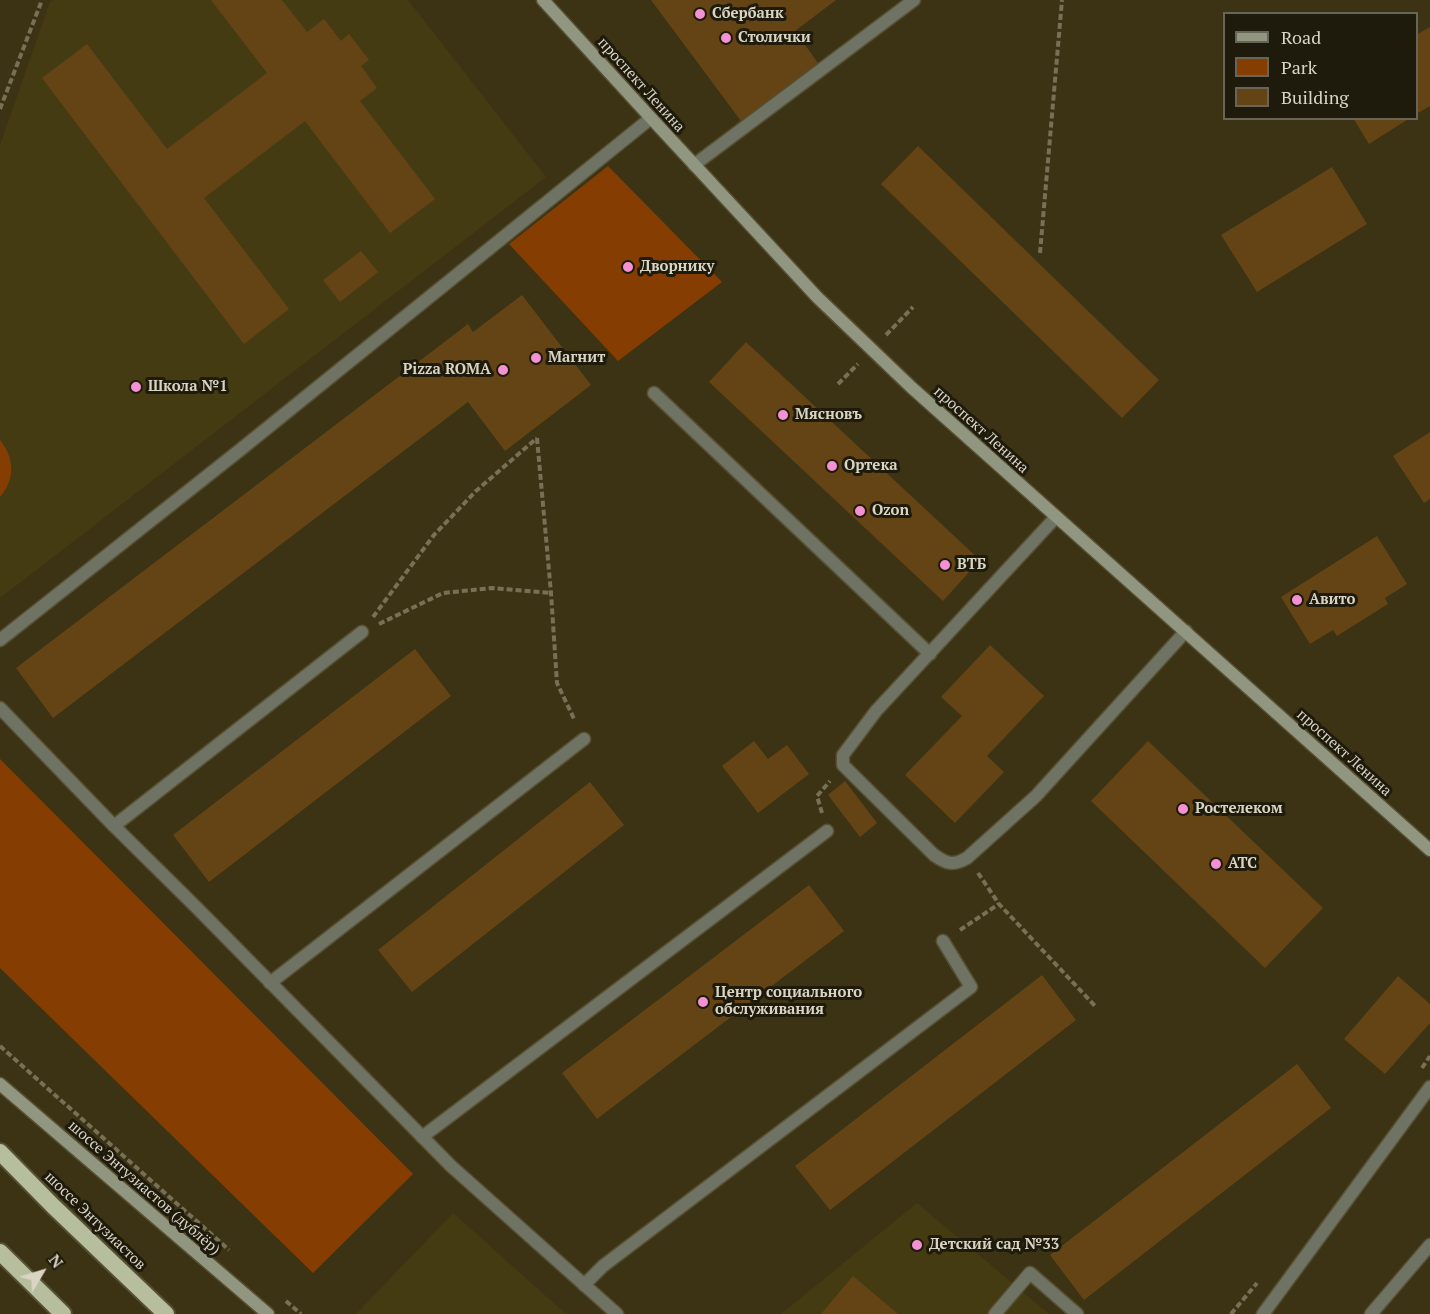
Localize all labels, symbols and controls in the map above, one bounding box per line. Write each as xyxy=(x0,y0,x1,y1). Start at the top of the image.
place label: Сбербанк xyxy=(712,5,784,23)
marker: Сбербанк xyxy=(693,7,707,21)
legend xyxy=(1223,12,1418,120)
text: Road xyxy=(1281,25,1321,49)
place label: Столички xyxy=(738,29,811,47)
marker: Столички xyxy=(719,31,733,45)
street label: проспект Ленина xyxy=(594,34,688,136)
text: Park xyxy=(1281,55,1317,79)
text: Building xyxy=(1281,85,1349,109)
place label: Дворнику xyxy=(640,258,714,276)
marker: Дворнику xyxy=(621,260,635,274)
place label: Магнит xyxy=(548,349,605,367)
marker: Магнит xyxy=(529,351,543,365)
place label: Pizza ROMA xyxy=(403,361,491,379)
marker: Pizza ROMA xyxy=(496,363,510,377)
place label: Школа №1 xyxy=(148,378,228,396)
marker: Школа №1 xyxy=(129,380,143,394)
street label: проспект Ленина xyxy=(930,383,1032,477)
place label: Мясновъ xyxy=(795,406,862,424)
marker: Мясновъ xyxy=(776,408,790,422)
place label: Ортека xyxy=(844,457,898,475)
marker: Ортека xyxy=(825,459,839,473)
place label: Ozon xyxy=(872,502,909,520)
marker: Ozon xyxy=(853,504,867,518)
place label: ВТБ xyxy=(957,556,986,574)
marker: ВТБ xyxy=(938,558,952,572)
place label: Авито xyxy=(1309,591,1356,609)
marker: Авито xyxy=(1290,593,1304,607)
street label: проспект Ленина xyxy=(1293,706,1395,800)
place label: Ростелеком xyxy=(1195,800,1283,818)
marker: Ростелеком xyxy=(1176,802,1190,816)
place label: АТС xyxy=(1228,855,1257,873)
marker: АТС xyxy=(1209,857,1223,871)
place label: Центр социального обслуживания xyxy=(715,984,862,1019)
marker: Центр социального обслуживания xyxy=(696,995,710,1009)
street label: шоссе Энтузиастов (дублёр) xyxy=(64,1117,224,1259)
street label: шоссе Энтузиастов xyxy=(41,1168,149,1274)
place label: Детский сад №33 xyxy=(929,1236,1059,1254)
marker: Детский сад №33 xyxy=(910,1238,924,1252)
north arrow xyxy=(12,1242,72,1302)
text: N xyxy=(44,1249,69,1272)

